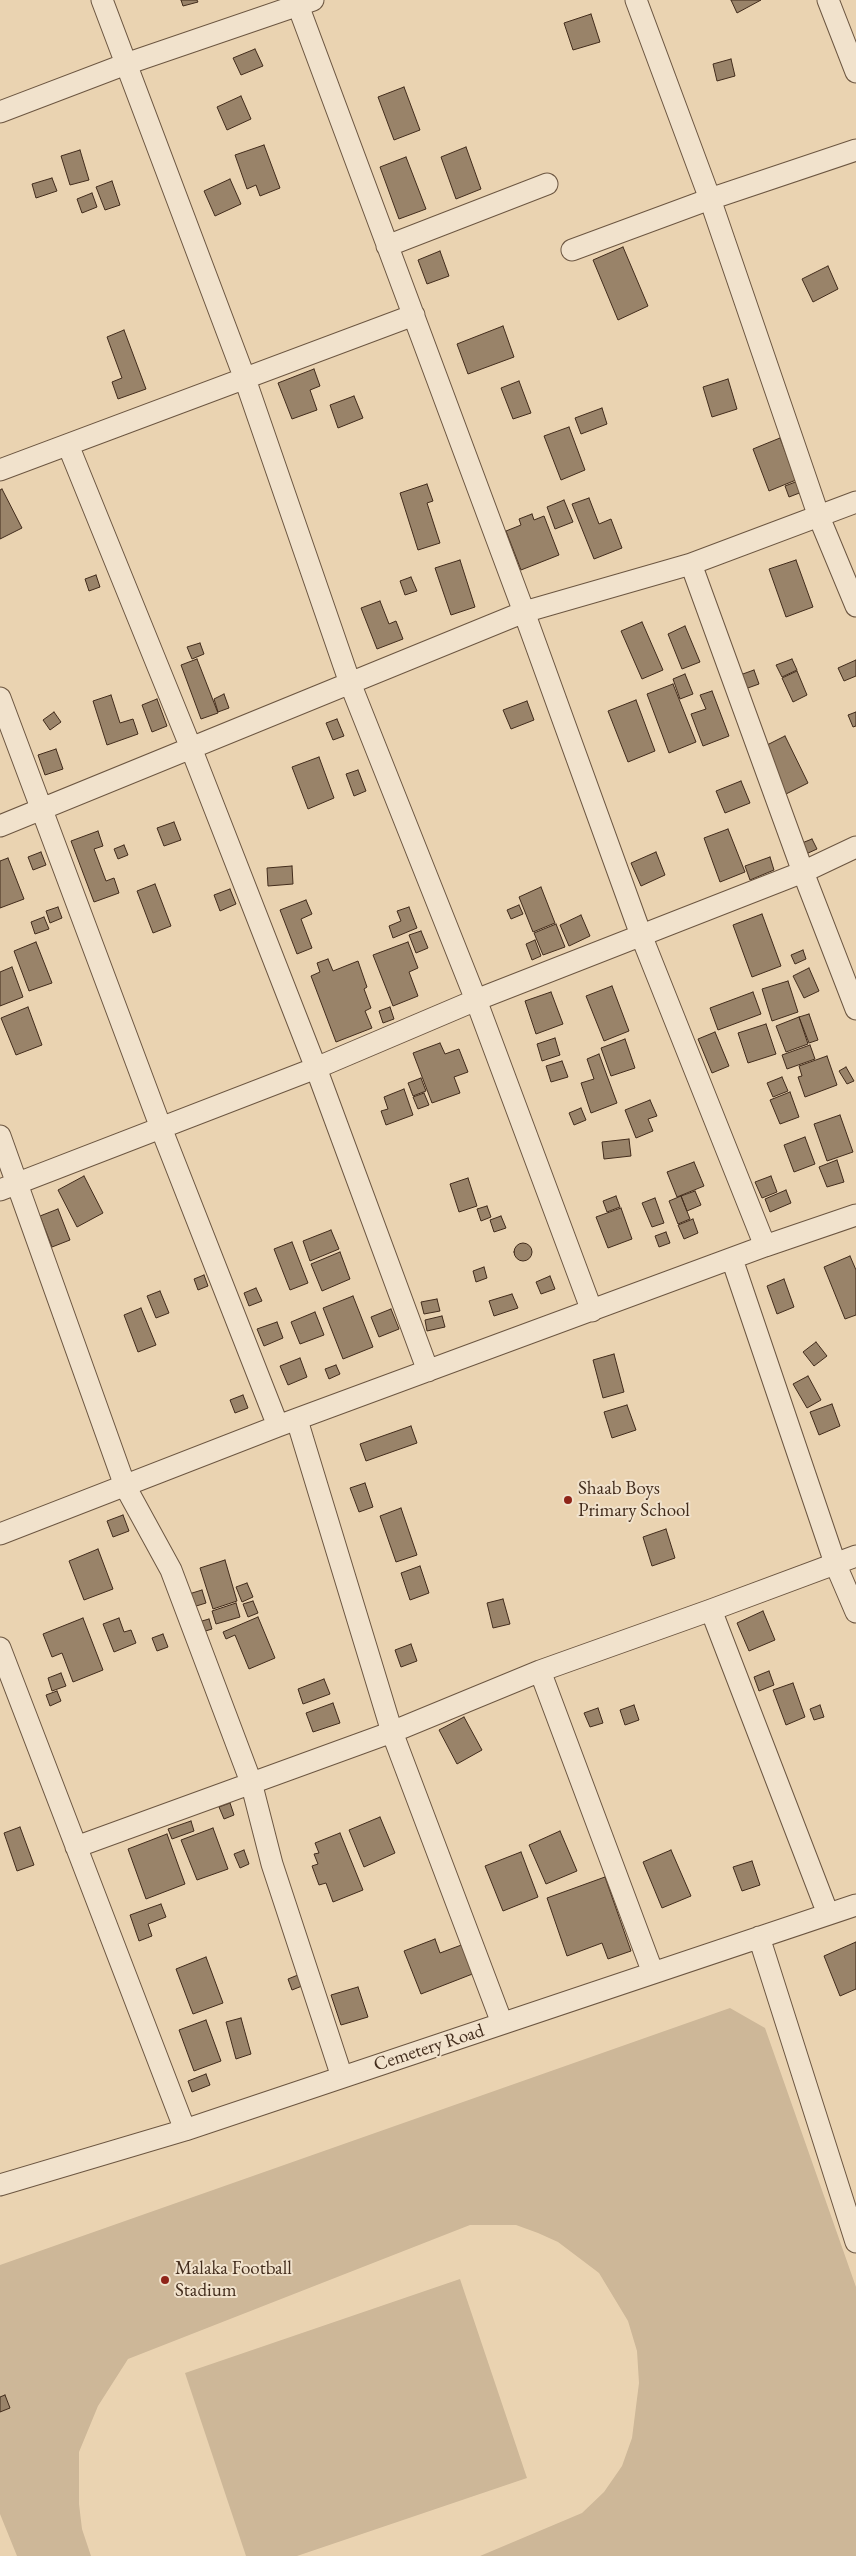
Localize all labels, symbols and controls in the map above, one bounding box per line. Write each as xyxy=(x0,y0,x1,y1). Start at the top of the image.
place label: Shaab Boys Primary School xyxy=(578,1478,690,1522)
marker: Shaab Boys Primary School xyxy=(562,1494,574,1506)
street label: Cemetery Road xyxy=(371,2019,487,2077)
place label: Malaka Football Stadium xyxy=(175,2258,292,2302)
marker: Malaka Football Stadium xyxy=(159,2274,171,2286)

